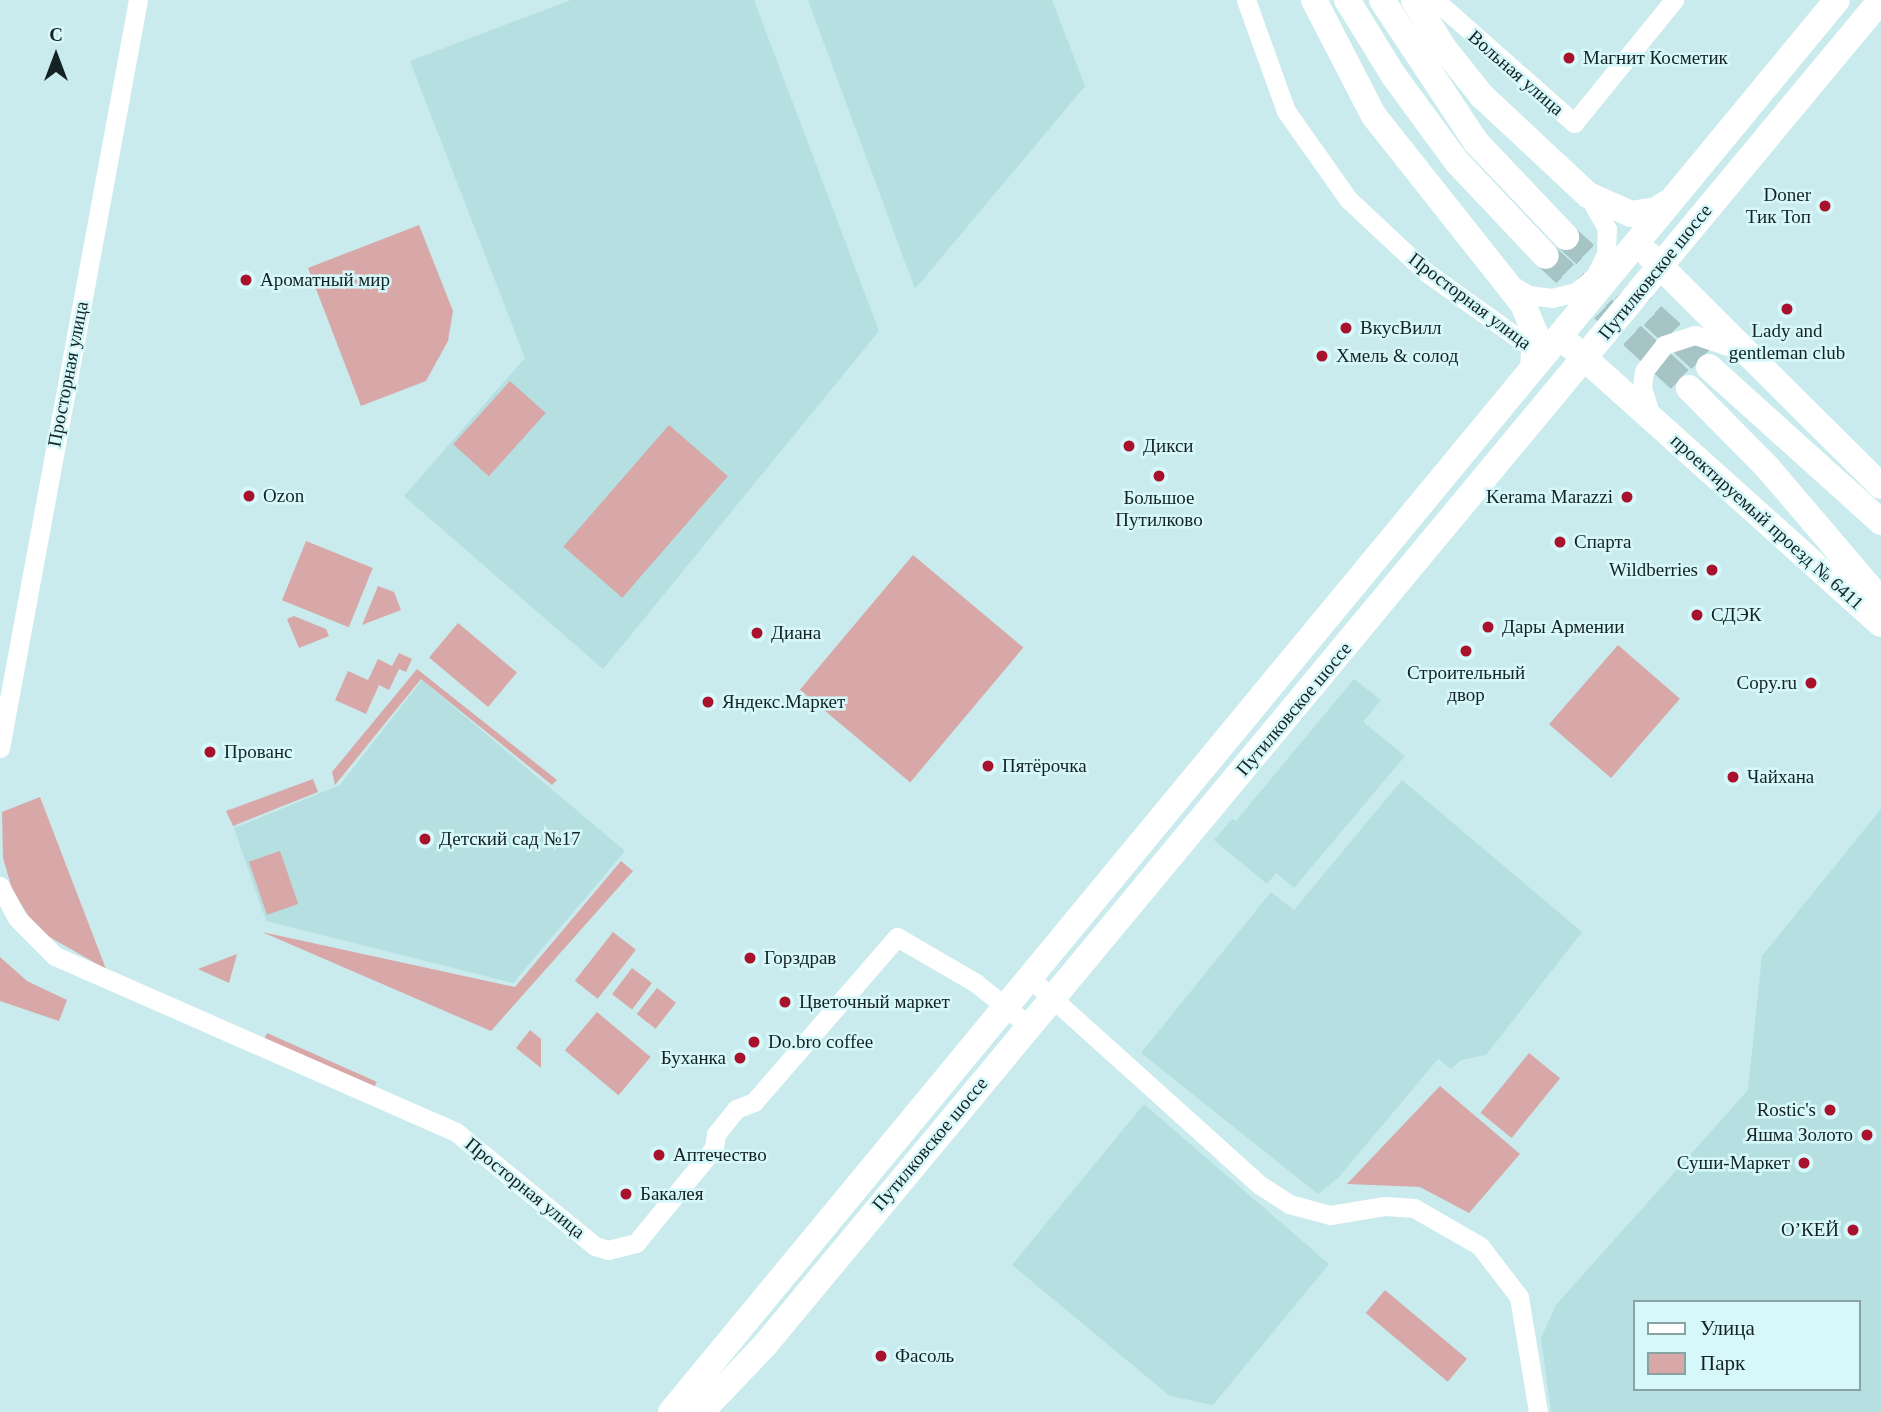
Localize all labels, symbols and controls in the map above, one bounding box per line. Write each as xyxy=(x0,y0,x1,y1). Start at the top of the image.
north arrow xyxy=(21,21,91,91)
text: С xyxy=(49,24,63,45)
street label: Вольная улица xyxy=(1464,25,1568,121)
place label: Магнит Косметик xyxy=(1583,47,1728,69)
marker: Магнит Косметик xyxy=(1561,50,1577,66)
place label: Doner Тик Топ xyxy=(1746,184,1811,228)
marker: Doner Тик Топ xyxy=(1817,198,1833,214)
street label: Путилковское шоссе xyxy=(1593,200,1717,344)
street label: Просторная улица xyxy=(1404,247,1536,355)
place label: Ароматный мир xyxy=(260,269,390,291)
marker: Ароматный мир xyxy=(238,272,254,288)
street label: Просторная улица xyxy=(43,299,93,449)
marker: Lady and gentleman club xyxy=(1779,301,1795,317)
place label: ВкусВилл xyxy=(1360,317,1441,339)
marker: ВкусВилл xyxy=(1338,320,1354,336)
place label: Lady and gentleman club xyxy=(1729,320,1845,364)
place label: Хмель & солод xyxy=(1336,345,1458,367)
marker: Хмель & солод xyxy=(1314,348,1330,364)
street label: проектируемый проезд № 6411 xyxy=(1666,429,1868,615)
place label: Дикси xyxy=(1143,435,1193,457)
marker: Дикси xyxy=(1121,438,1137,454)
marker: Большое Путилково xyxy=(1151,468,1167,484)
place label: Ozon xyxy=(263,485,304,507)
place label: Kerama Marazzi xyxy=(1486,486,1613,508)
place label: Большое Путилково xyxy=(1115,487,1203,531)
marker: Ozon xyxy=(241,488,257,504)
marker: Kerama Marazzi xyxy=(1619,489,1635,505)
place label: Спарта xyxy=(1574,531,1631,553)
marker: Спарта xyxy=(1552,534,1568,550)
place label: Wildberries xyxy=(1609,559,1698,581)
marker: Wildberries xyxy=(1704,562,1720,578)
place label: СДЭК xyxy=(1711,604,1761,626)
marker: СДЭК xyxy=(1689,607,1705,623)
place label: Дары Армении xyxy=(1502,616,1624,638)
marker: Дары Армении xyxy=(1480,619,1496,635)
place label: Диана xyxy=(771,622,821,644)
marker: Диана xyxy=(749,625,765,641)
street label: Путилковское шоссе xyxy=(1231,637,1357,781)
marker: Строительный двор xyxy=(1458,643,1474,659)
place label: Строительный двор xyxy=(1407,662,1525,706)
place label: Copy.ru xyxy=(1736,672,1797,694)
marker: Copy.ru xyxy=(1803,675,1819,691)
place label: Яндекс.Маркет xyxy=(722,691,845,713)
marker: Яндекс.Маркет xyxy=(700,694,716,710)
place label: Прованс xyxy=(224,741,292,763)
marker: Прованс xyxy=(202,744,218,760)
place label: Пятёрочка xyxy=(1002,755,1087,777)
marker: Пятёрочка xyxy=(980,758,996,774)
place label: Чайхана xyxy=(1747,766,1814,788)
marker: Чайхана xyxy=(1725,769,1741,785)
place label: Детский сад №17 xyxy=(439,828,581,850)
marker: Детский сад №17 xyxy=(417,831,433,847)
place label: Горздрав xyxy=(764,947,836,969)
marker: Горздрав xyxy=(742,950,758,966)
place label: Цветочный маркет xyxy=(799,991,950,1013)
marker: Цветочный маркет xyxy=(777,994,793,1010)
place label: Do.bro coffee xyxy=(768,1031,873,1053)
marker: Do.bro coffee xyxy=(746,1034,762,1050)
place label: Буханка xyxy=(661,1047,726,1069)
marker: Буханка xyxy=(732,1050,748,1066)
street label: Путилковское шоссе xyxy=(867,1072,993,1216)
place label: Rostic's xyxy=(1757,1099,1816,1121)
marker: Rostic's xyxy=(1822,1102,1838,1118)
place label: Яшма Золото xyxy=(1746,1124,1853,1146)
marker: Яшма Золото xyxy=(1859,1127,1875,1143)
street label: Просторная улица xyxy=(460,1133,590,1243)
place label: Аптечество xyxy=(673,1144,767,1166)
marker: Аптечество xyxy=(651,1147,667,1163)
place label: Суши-Маркет xyxy=(1677,1152,1790,1174)
marker: Суши-Маркет xyxy=(1796,1155,1812,1171)
place label: Бакалея xyxy=(640,1183,704,1205)
marker: Бакалея xyxy=(618,1186,634,1202)
place label: О’КЕЙ xyxy=(1781,1219,1839,1241)
marker: О’КЕЙ xyxy=(1845,1222,1861,1238)
legend xyxy=(1632,1300,1860,1391)
text: Улица xyxy=(1700,1316,1755,1340)
place label: Фасоль xyxy=(895,1345,954,1367)
marker: Фасоль xyxy=(873,1348,889,1364)
text: Парк xyxy=(1700,1351,1745,1375)

